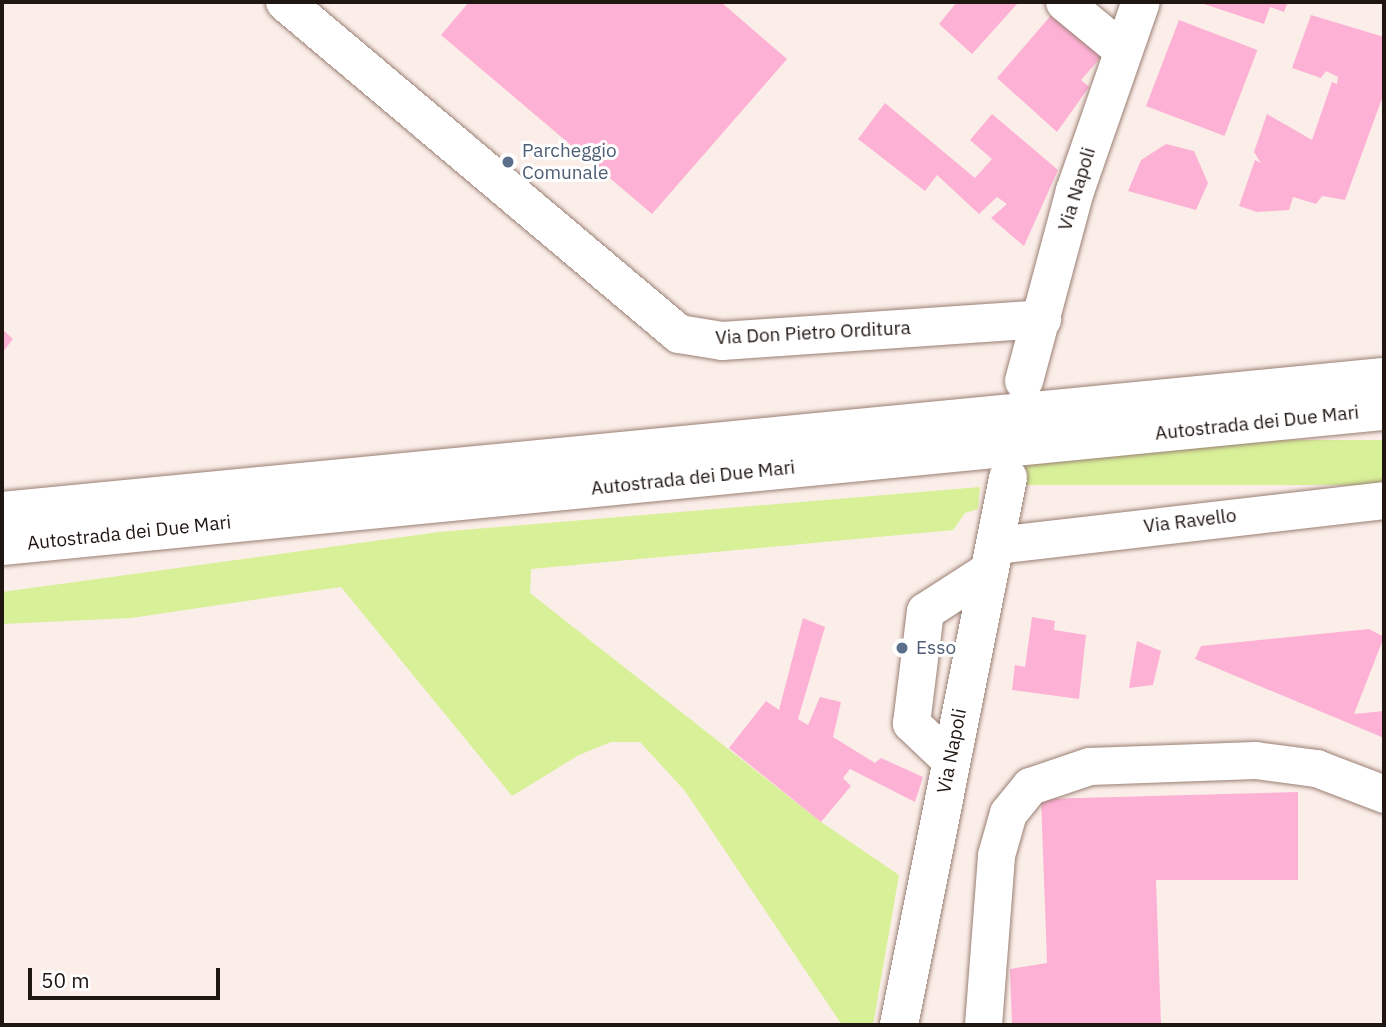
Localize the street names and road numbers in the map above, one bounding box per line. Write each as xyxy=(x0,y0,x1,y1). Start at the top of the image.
street label: Via Napoli xyxy=(1054,144,1100,234)
street label: Via Don Pietro Orditura xyxy=(715,316,911,350)
street label: Autostrada dei Due Mari xyxy=(1154,401,1360,445)
street label: Autostrada dei Due Mari xyxy=(590,456,796,500)
street label: Via Ravello xyxy=(1142,504,1238,538)
street label: Autostrada dei Due Mari xyxy=(26,511,232,555)
street label: Via Napoli xyxy=(933,707,971,795)

